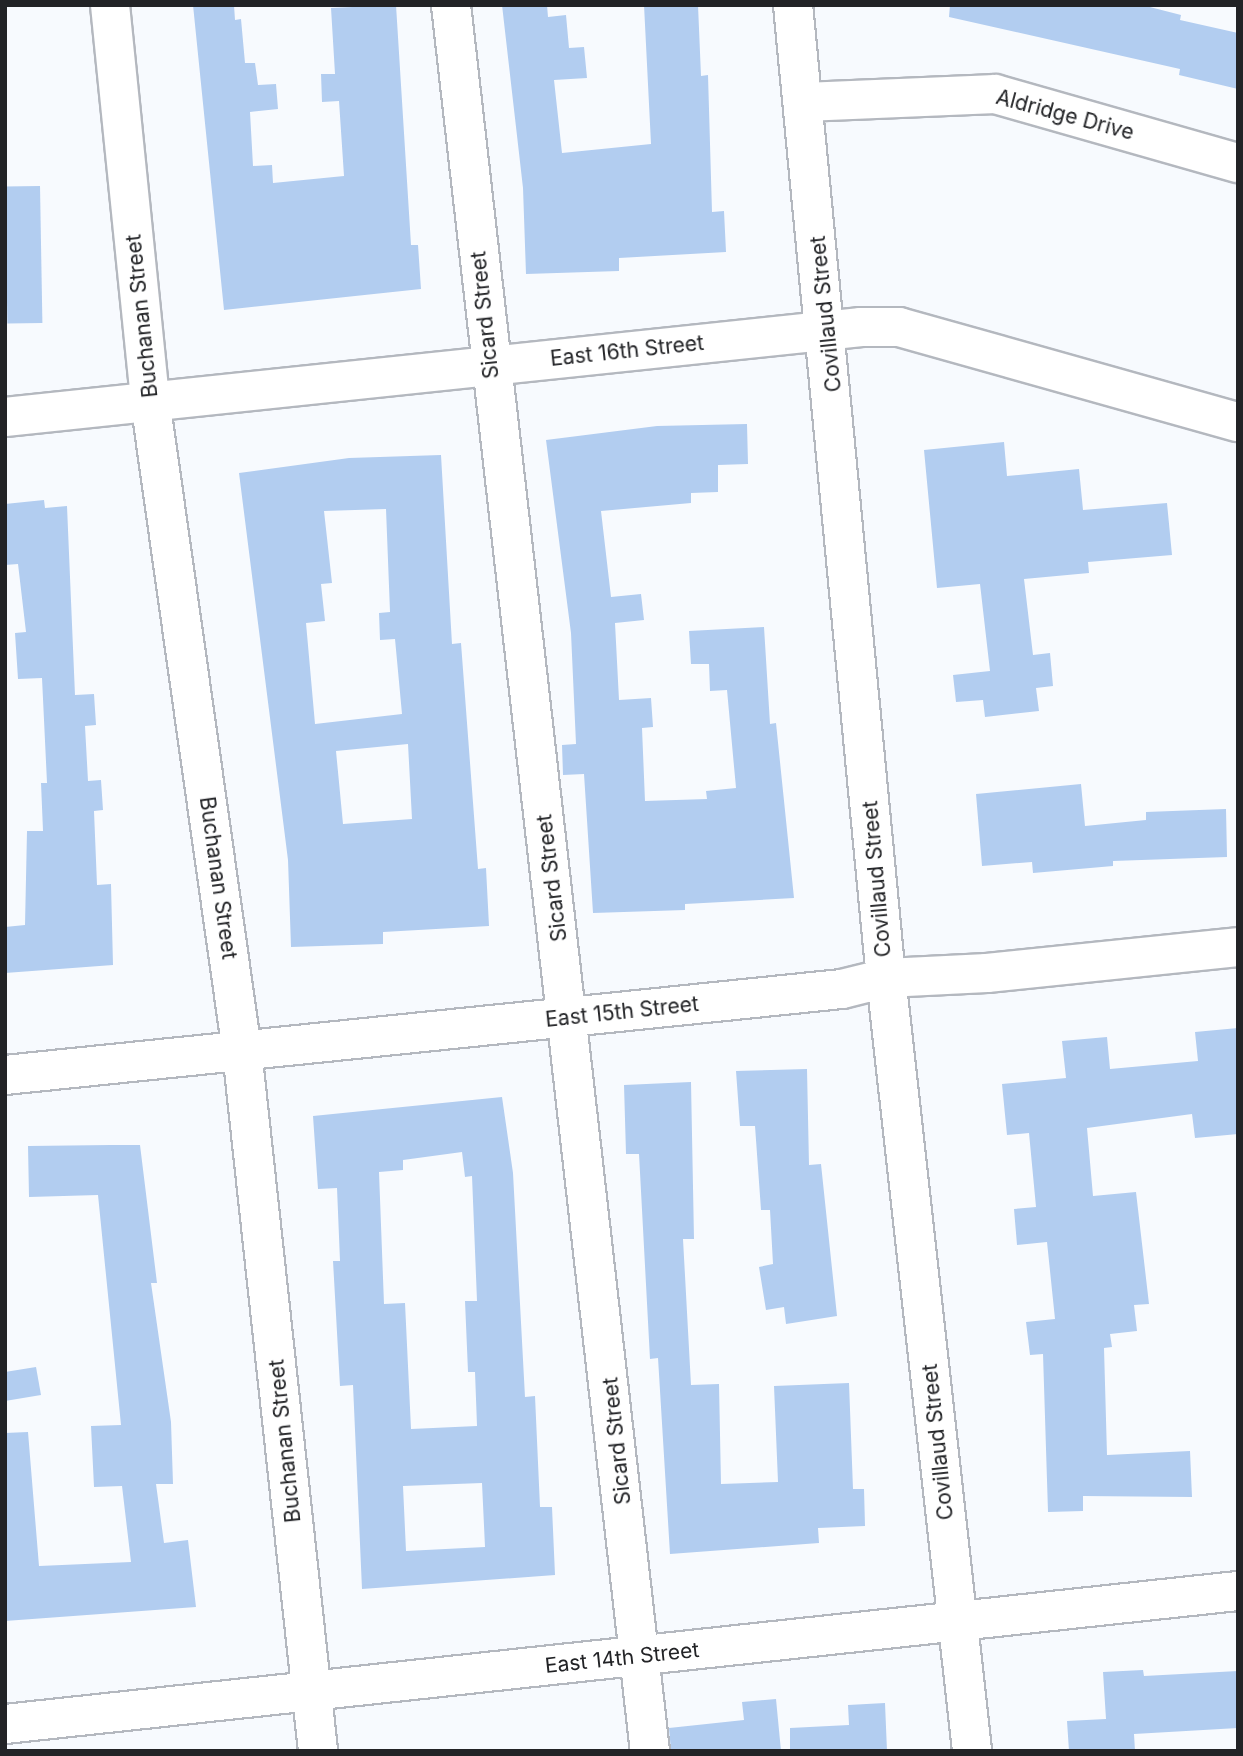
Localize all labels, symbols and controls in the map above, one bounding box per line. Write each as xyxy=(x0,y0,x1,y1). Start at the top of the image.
street label: Aldridge Drive xyxy=(993,84,1137,146)
street label: Buchanan Street xyxy=(121,233,163,399)
street label: Covillaud Street xyxy=(805,235,847,393)
street label: Sicard Street xyxy=(466,250,504,380)
street label: East 16th Street xyxy=(549,330,705,372)
street label: Buchanan Street xyxy=(194,795,242,961)
street label: Covillaud Street xyxy=(858,800,896,958)
street label: Sicard Street xyxy=(532,813,572,943)
street label: East 15th Street xyxy=(544,991,700,1033)
street label: Buchanan Street xyxy=(264,1358,306,1524)
street label: Covillaud Street xyxy=(917,1363,959,1521)
street label: Sicard Street xyxy=(598,1376,636,1506)
street label: East 14th Street xyxy=(544,1637,700,1679)

